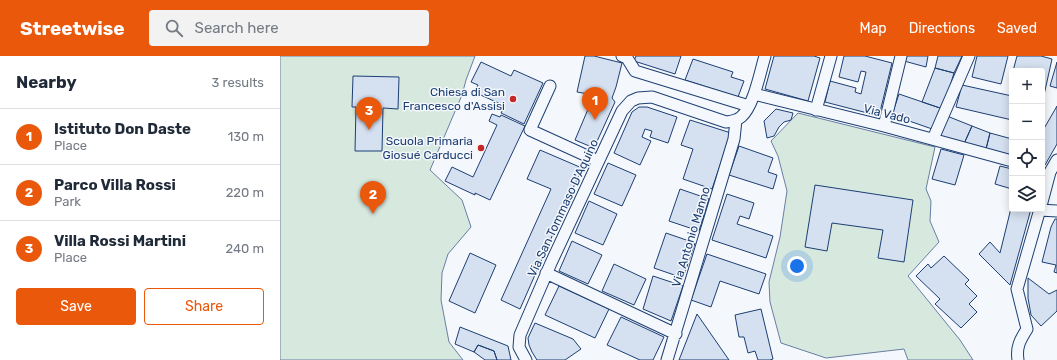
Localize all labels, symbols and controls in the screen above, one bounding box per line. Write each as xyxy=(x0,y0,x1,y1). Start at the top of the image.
search box xyxy=(149,10,429,46)
text: Streetwise xyxy=(20,17,125,40)
icon: search xyxy=(163,17,185,39)
text: Search here xyxy=(195,19,279,37)
text: Map xyxy=(860,20,887,37)
text: Directions xyxy=(909,20,975,37)
text: Saved xyxy=(997,20,1037,37)
map controls xyxy=(1009,68,1045,212)
button: + xyxy=(1009,68,1045,104)
text: Nearby xyxy=(16,72,77,92)
text: 3 results xyxy=(212,75,264,90)
place label: Chiesa di San Francesco d'Assisi xyxy=(403,85,505,113)
pin: 1 xyxy=(582,87,608,120)
marker: Chiesa di San Francesco d'Assisi xyxy=(508,94,518,104)
pin: 3 xyxy=(356,97,382,130)
street label: Via Vado xyxy=(862,101,912,127)
button: − xyxy=(1009,104,1045,140)
text: Istituto Don Daste xyxy=(54,120,191,138)
text: 1 xyxy=(26,129,32,144)
text: 130 m xyxy=(228,129,264,144)
place label: Scuola Primaria Giosué Carducci xyxy=(382,134,473,162)
street label: Via San Tommaso D'Aquino xyxy=(525,137,601,279)
text: Place xyxy=(54,138,87,153)
button: locate xyxy=(1009,140,1045,176)
marker: Scuola Primaria Giosué Carducci xyxy=(476,143,486,153)
text: Parco Villa Rossi xyxy=(54,176,176,194)
button: layers xyxy=(1009,176,1045,212)
pin: 2 xyxy=(360,181,386,214)
text: 2 xyxy=(25,185,33,200)
text: 220 m xyxy=(226,185,264,200)
street label: Via Antonio Manno xyxy=(669,185,713,289)
text: Park xyxy=(54,194,81,209)
text: Villa Rossi Martini xyxy=(54,232,186,250)
text: 3 xyxy=(25,241,33,256)
text: 240 m xyxy=(225,241,264,256)
text: Place xyxy=(54,250,87,265)
your location xyxy=(787,256,807,276)
button: Save xyxy=(16,288,136,325)
button: Share xyxy=(144,288,264,325)

